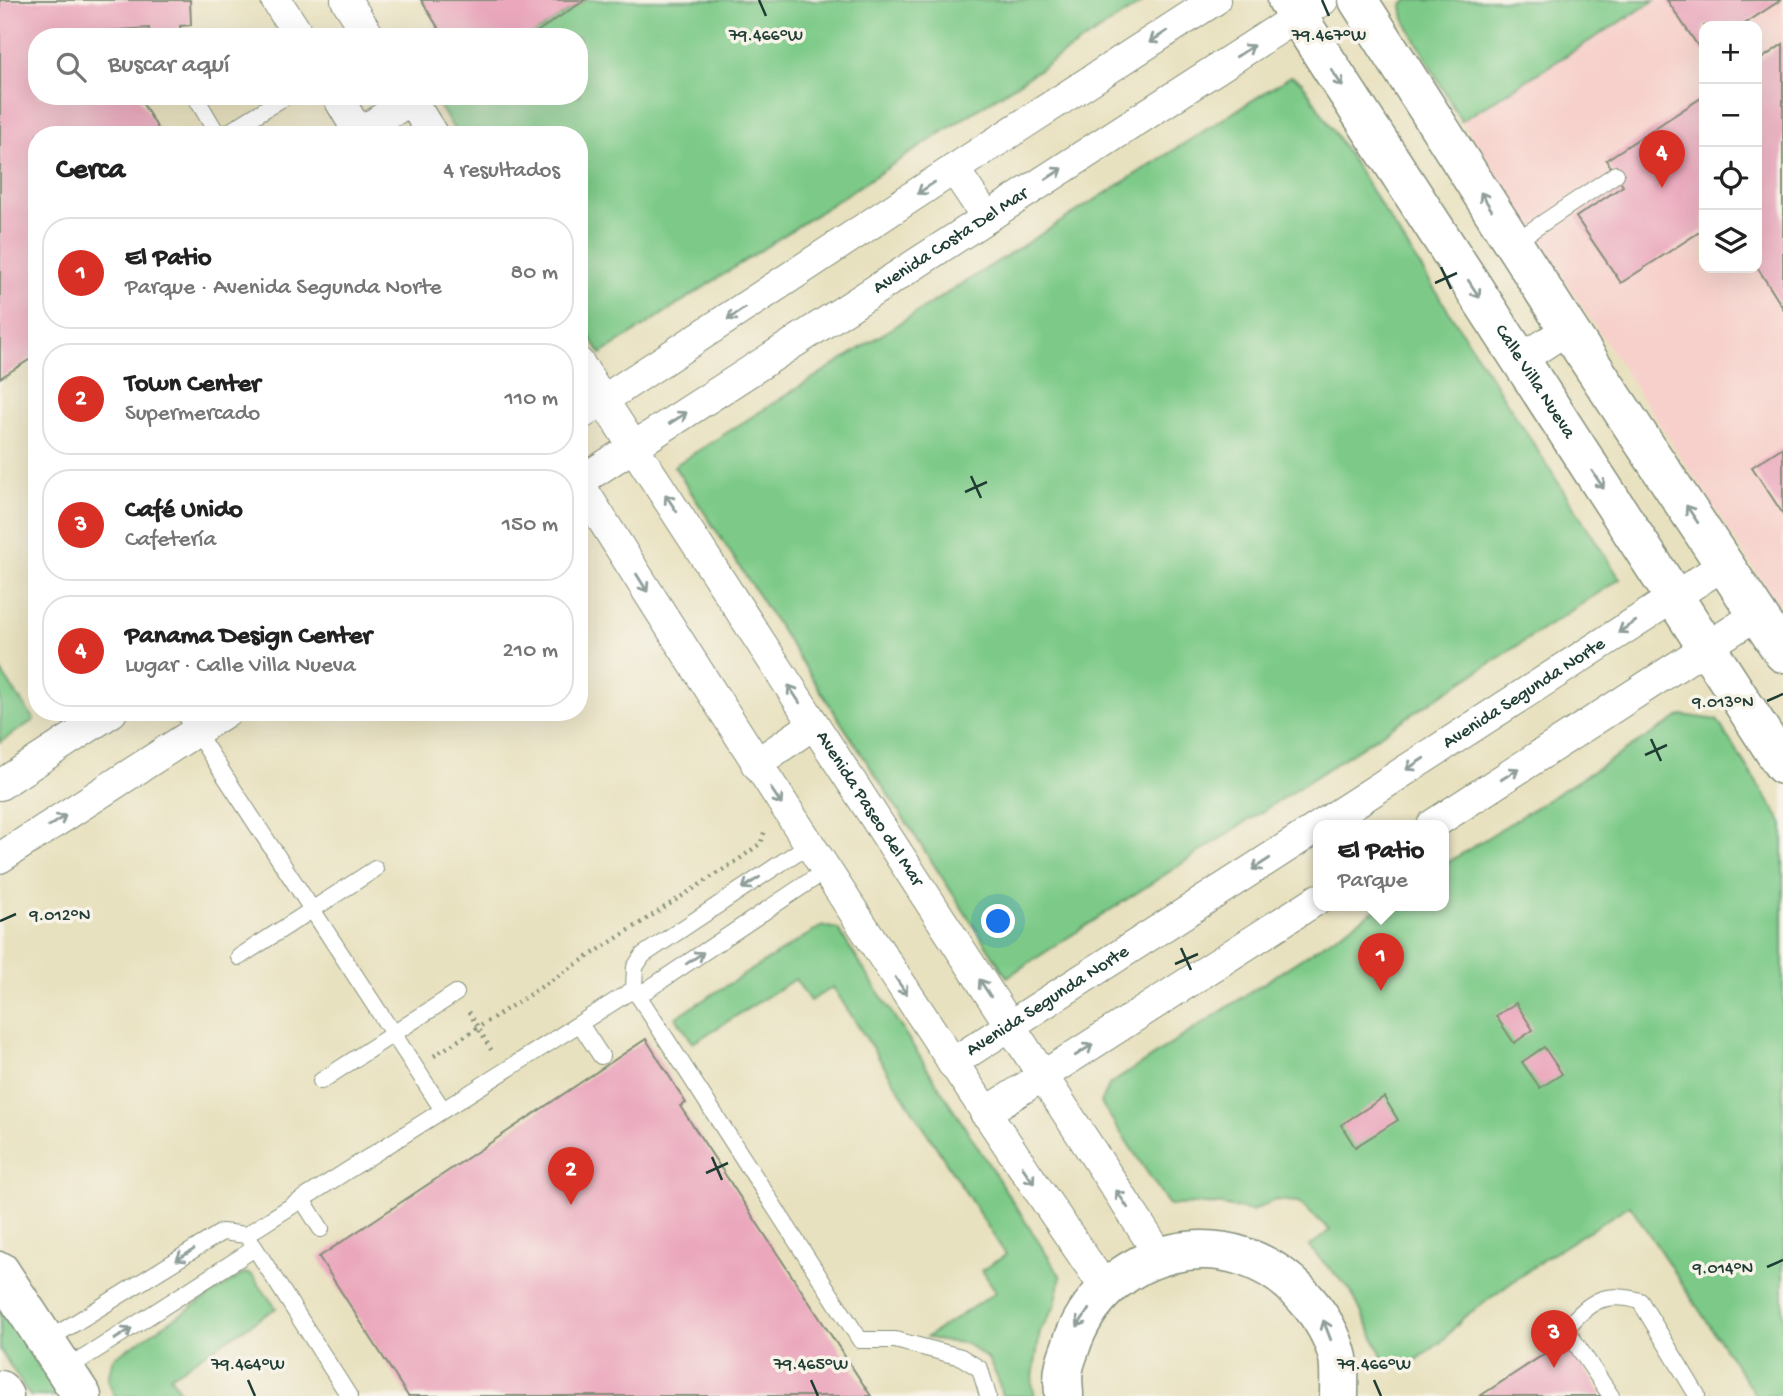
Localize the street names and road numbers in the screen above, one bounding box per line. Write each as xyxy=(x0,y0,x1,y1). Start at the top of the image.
street label: Avenida Costa Del Mar xyxy=(869,181,1035,300)
street label: Calle Villa Nueva xyxy=(1489,320,1581,445)
street label: Avenida Segunda Norte xyxy=(1439,633,1610,755)
street label: Avenida Paseo del Mar xyxy=(810,727,929,893)
street label: Avenida Segunda Norte xyxy=(962,940,1134,1062)

